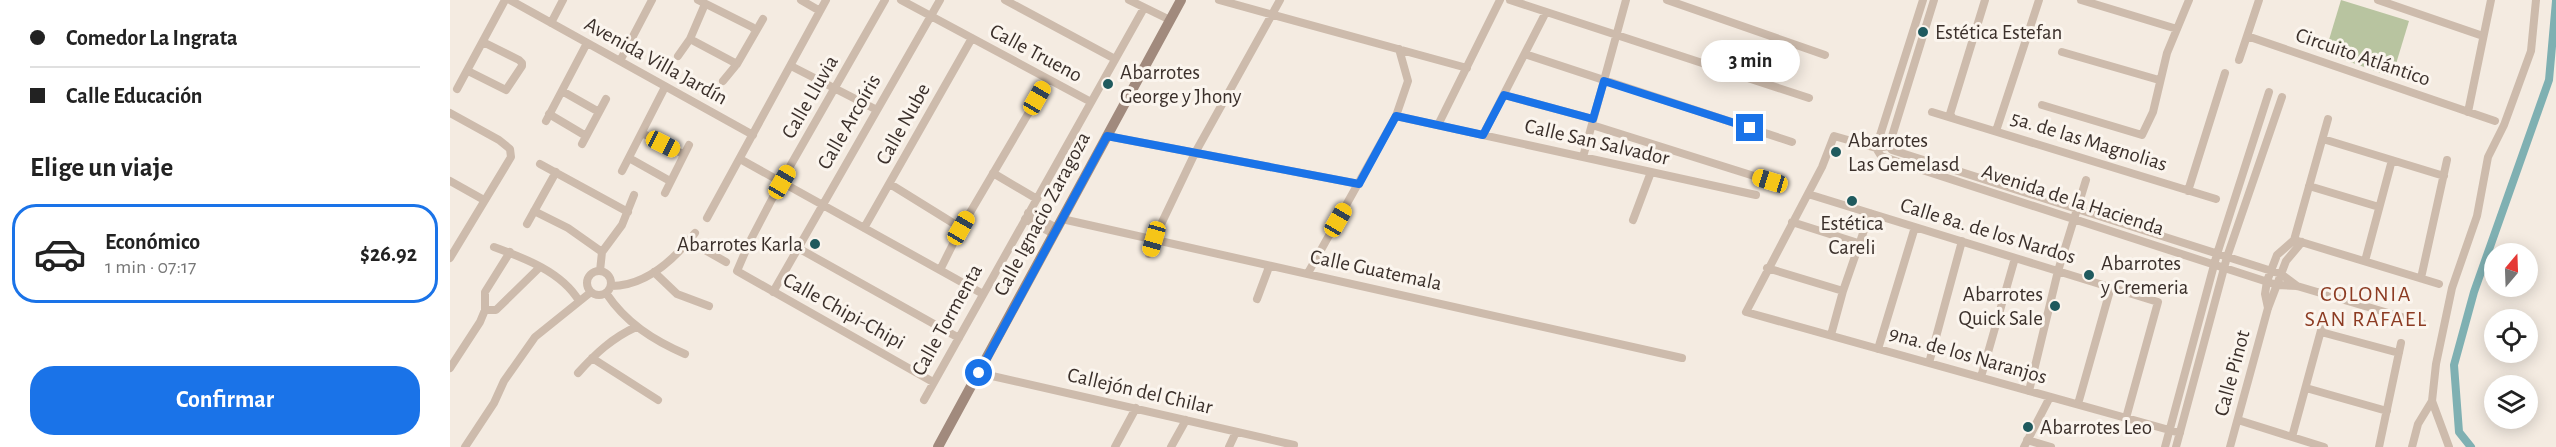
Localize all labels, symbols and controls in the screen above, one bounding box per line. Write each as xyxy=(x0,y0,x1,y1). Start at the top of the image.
street label: Avenida Villa Jardín xyxy=(581,13,731,109)
street label: Calle Trueno xyxy=(986,20,1086,86)
place label: Estética Estefan xyxy=(1935,22,2062,43)
street label: Circuito Atlántico xyxy=(2293,24,2433,90)
marker: Estética Estefan xyxy=(1916,25,1930,39)
text: Comedor La Ingrata xyxy=(66,27,238,49)
callout: 3 min xyxy=(1700,41,1800,83)
text: 3 min xyxy=(1729,51,1772,71)
street label: Calle Lluvia xyxy=(778,52,842,142)
place label: Abarrotes George y Jhony xyxy=(1120,62,1241,107)
street label: Calle Arcoíris xyxy=(813,71,885,173)
marker: Abarrotes George y Jhony xyxy=(1101,77,1115,91)
car xyxy=(1020,78,1054,118)
street label: Calle Nube xyxy=(872,80,934,168)
text: Calle Educación xyxy=(66,85,203,107)
street label: 5a. de las Magnolias xyxy=(2008,107,2170,175)
route end xyxy=(1736,114,1763,141)
street label: Calle San Salvador xyxy=(1523,115,1672,169)
car xyxy=(643,128,683,160)
street label: Calle Ignacio Zaragoza xyxy=(990,128,1094,299)
place label: Abarrotes Las Gemelasd xyxy=(1848,130,1960,175)
marker: Abarrotes Las Gemelasd xyxy=(1829,145,1843,159)
text: Elige un viaje xyxy=(30,154,173,181)
street label: Avenida de la Hacienda xyxy=(1979,161,2167,239)
car xyxy=(765,162,799,202)
car xyxy=(1750,167,1790,195)
marker: Estética Careli xyxy=(1845,194,1859,208)
street label: Calle 8a. de los Nardos xyxy=(1898,194,2078,268)
car xyxy=(1321,200,1355,240)
car xyxy=(944,208,978,248)
place label: Estética Careli xyxy=(1820,213,1884,258)
car xyxy=(1140,219,1168,259)
icon: car xyxy=(33,227,87,281)
text: Económico xyxy=(105,231,200,253)
place label: Abarrotes Karla xyxy=(677,234,803,255)
marker: Abarrotes Karla xyxy=(808,237,822,251)
text: $26.92 xyxy=(360,243,417,265)
north arrow xyxy=(2484,243,2538,297)
map controls xyxy=(2484,243,2538,429)
street label: Calle Guatemala xyxy=(1308,246,1444,294)
place label: Abarrotes y Cremeria xyxy=(2100,253,2189,298)
text: 1 min · 07:17 xyxy=(105,257,196,277)
street label: Calle Tormenta xyxy=(908,261,986,379)
marker: Abarrotes y Cremeria xyxy=(2082,268,2096,282)
street label: Calle Chipi-Chipi xyxy=(779,269,909,353)
district label: COLONIA SAN RAFAEL xyxy=(2304,283,2428,330)
place label: Abarrotes Quick Sale xyxy=(1959,284,2043,329)
marker: Abarrotes Quick Sale xyxy=(2048,299,2062,313)
button: locate xyxy=(2484,309,2538,363)
street label: 9na. de los Naranjos xyxy=(1887,322,2049,388)
street label: Calle Pinot xyxy=(2210,328,2254,418)
route start xyxy=(965,359,992,386)
street label: Callejón del Chilar xyxy=(1065,364,1215,418)
button: Confirmar xyxy=(30,366,420,435)
button: layers xyxy=(2484,375,2538,429)
place label: Abarrotes Leo xyxy=(2040,417,2152,438)
marker: Abarrotes Leo xyxy=(2021,420,2035,434)

